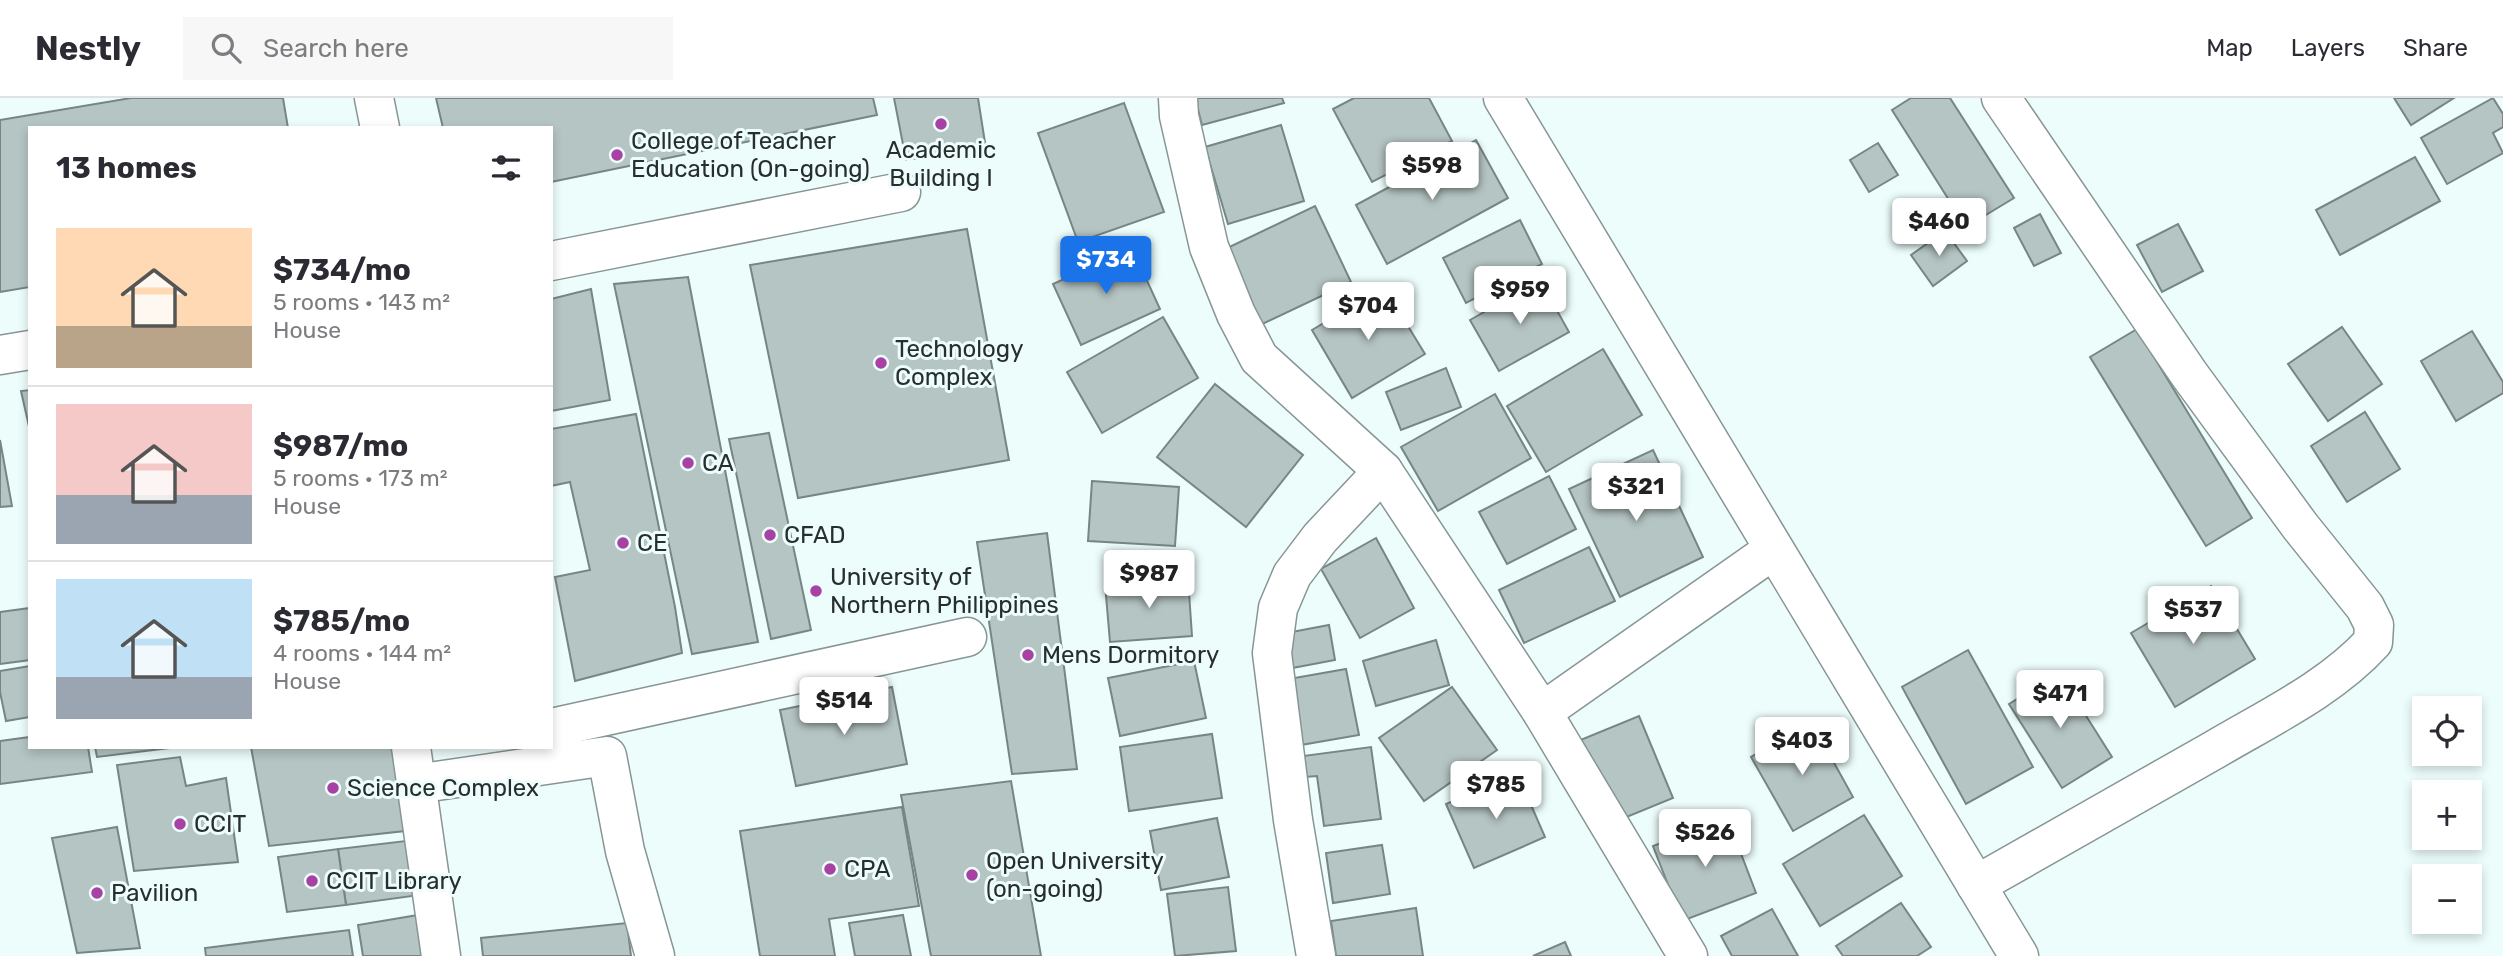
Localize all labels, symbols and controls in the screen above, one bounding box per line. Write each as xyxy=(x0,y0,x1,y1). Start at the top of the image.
search box xyxy=(183,17,673,80)
text: Nestly xyxy=(35,29,141,68)
icon: search xyxy=(207,29,245,67)
text: Search here xyxy=(263,33,409,64)
text: Map xyxy=(2206,34,2253,62)
text: Layers xyxy=(2291,34,2365,62)
text: Share xyxy=(2403,34,2468,62)
marker: Academic Building I xyxy=(933,116,949,132)
place label: College of Teacher Education (On-going) xyxy=(631,127,870,183)
place label: Academic Building I xyxy=(886,136,996,192)
pin: $598 xyxy=(1391,142,1473,202)
marker: College of Teacher Education (On-going) xyxy=(609,147,625,163)
icon: filters xyxy=(487,149,525,187)
text: 13 homes xyxy=(56,150,197,186)
text: $598 xyxy=(1402,151,1462,179)
pin: $460 xyxy=(1898,198,1980,258)
text: $460 xyxy=(1908,207,1970,235)
pin: $734 xyxy=(1065,236,1147,296)
text: $734 xyxy=(1076,245,1136,273)
text: $734/mo xyxy=(273,252,411,288)
icon: home xyxy=(112,256,196,340)
pin: $959 xyxy=(1479,266,1561,326)
text: $959 xyxy=(1490,275,1550,303)
pin: $704 xyxy=(1327,282,1409,342)
text: 5 rooms · 143 m² xyxy=(273,288,450,316)
text: $704 xyxy=(1338,291,1398,319)
text: House xyxy=(273,316,341,344)
place label: Technology Complex xyxy=(895,335,1023,391)
marker: Technology Complex xyxy=(873,355,889,371)
text: $987/mo xyxy=(273,428,408,464)
icon: home xyxy=(112,432,196,516)
place label: CA xyxy=(702,449,734,477)
marker: CA xyxy=(680,455,696,471)
text: 5 rooms · 173 m² xyxy=(273,464,448,492)
pin: $321 xyxy=(1595,464,1677,523)
text: $321 xyxy=(1608,472,1664,500)
text: House xyxy=(273,492,341,520)
place label: CFAD xyxy=(784,521,846,549)
marker: CFAD xyxy=(762,527,778,543)
place label: CE xyxy=(637,529,668,557)
marker: CE xyxy=(615,535,631,551)
pin: $987 xyxy=(1108,550,1190,610)
text: $987 xyxy=(1120,559,1178,587)
place label: University of Northern Philippines xyxy=(830,563,1059,619)
marker: University of Northern Philippines xyxy=(808,583,824,599)
pin: $537 xyxy=(2152,587,2234,646)
text: $537 xyxy=(2164,595,2222,623)
text: $785/mo xyxy=(273,603,410,639)
icon: home xyxy=(112,607,196,691)
text: 4 rooms · 144 m² xyxy=(273,639,451,667)
place label: Mens Dormitory xyxy=(1042,641,1219,669)
marker: Mens Dormitory xyxy=(1020,647,1036,663)
text: House xyxy=(273,667,341,695)
pin: $471 xyxy=(2019,670,2101,730)
pin: $514 xyxy=(803,678,885,737)
text: $471 xyxy=(2032,679,2088,707)
text: $514 xyxy=(815,686,873,714)
map controls xyxy=(2412,696,2482,934)
button: locate xyxy=(2412,696,2482,766)
pin: $403 xyxy=(1761,718,1843,777)
text: $403 xyxy=(1771,726,1833,754)
pin: $785 xyxy=(1455,762,1537,821)
text: $785 xyxy=(1467,770,1525,798)
place label: Science Complex xyxy=(347,774,539,802)
marker: Science Complex xyxy=(325,780,341,796)
button: + xyxy=(2412,780,2482,850)
place label: CCIT xyxy=(194,810,247,838)
pin: $526 xyxy=(1664,810,1746,869)
marker: CCIT xyxy=(172,816,188,832)
text: $526 xyxy=(1675,818,1735,846)
place label: Open University (on-going) xyxy=(986,847,1164,903)
place label: CPA xyxy=(844,855,891,883)
marker: CPA xyxy=(822,861,838,877)
button: − xyxy=(2412,864,2482,934)
place label: CCIT Library xyxy=(326,867,462,895)
marker: Open University (on-going) xyxy=(964,867,980,883)
marker: CCIT Library xyxy=(304,873,320,889)
place label: Pavilion xyxy=(111,879,198,907)
marker: Pavilion xyxy=(89,885,105,901)

